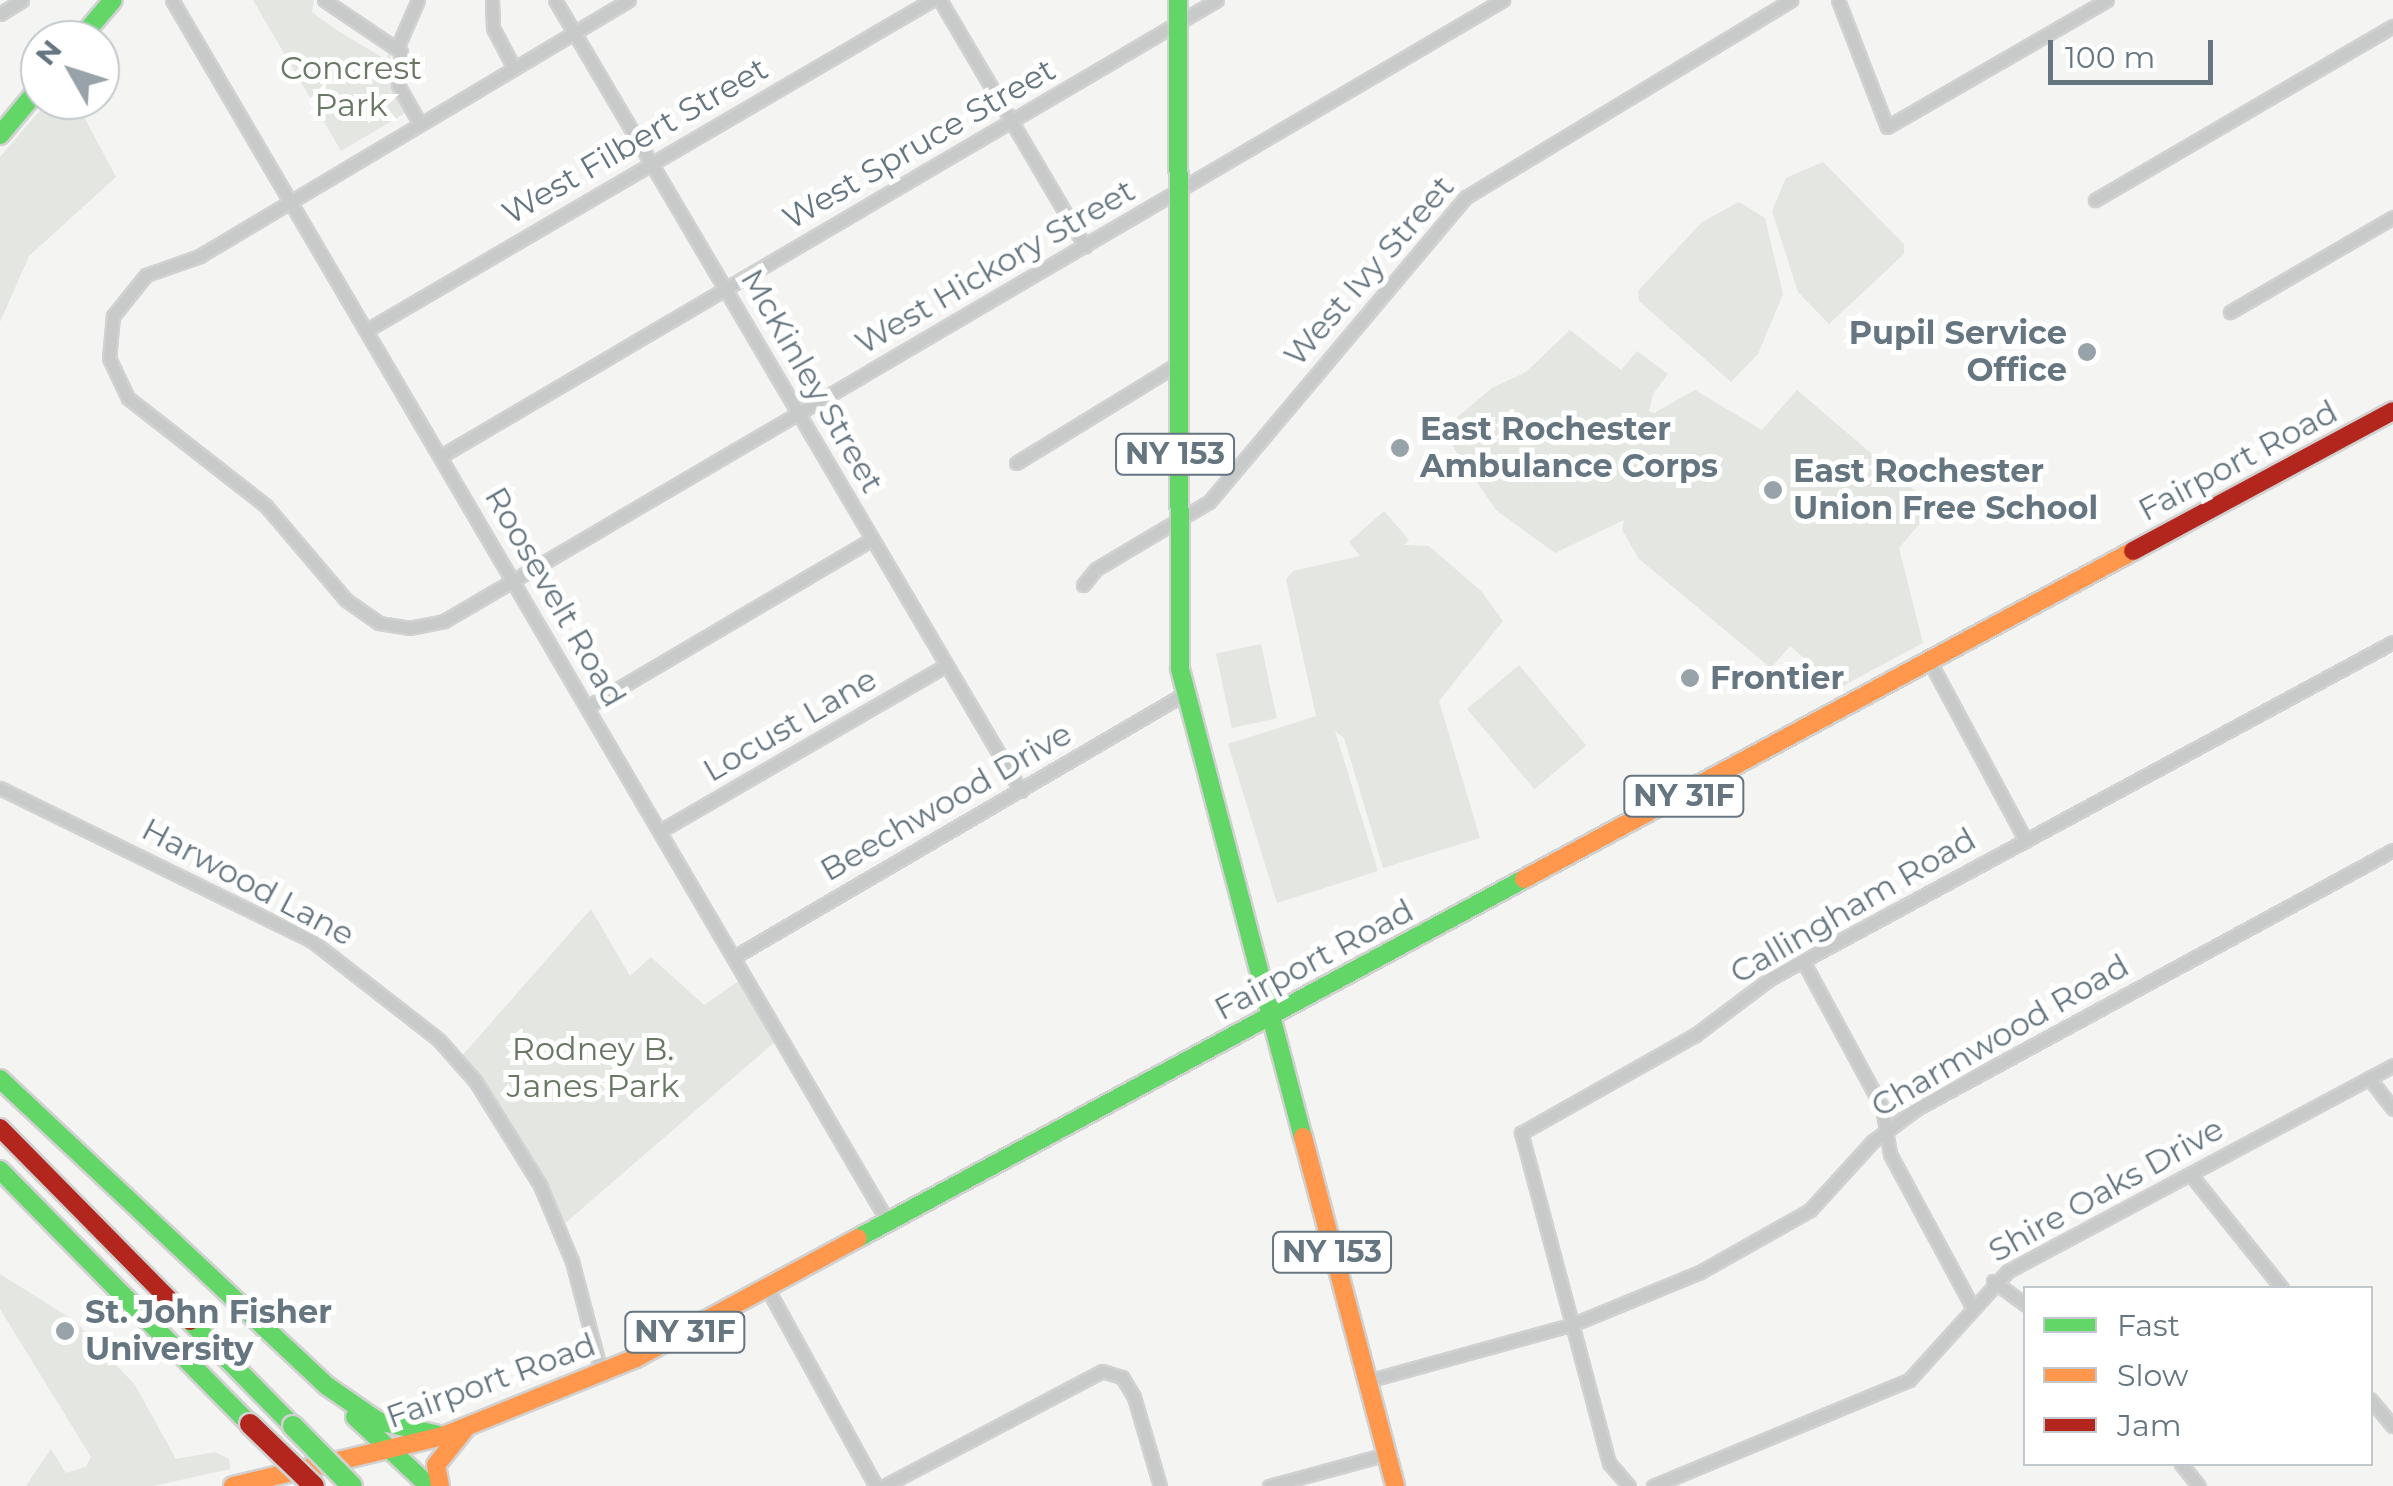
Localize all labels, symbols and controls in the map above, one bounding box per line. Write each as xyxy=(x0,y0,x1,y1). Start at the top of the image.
north arrow xyxy=(20,20,120,120)
scale bar xyxy=(2053,20,2218,82)
text: N xyxy=(28,33,69,72)
text: 100 m xyxy=(2065,39,2155,76)
street label: West Filbert Street xyxy=(495,49,775,233)
park label: Concrest Park xyxy=(280,50,422,125)
street label: West Spruce Street xyxy=(776,50,1062,238)
street label: West Ivy Street xyxy=(1276,168,1462,374)
street label: West Hickory Street xyxy=(849,171,1141,363)
street label: McKinley Street xyxy=(732,262,892,500)
place label: Pupil Service Office xyxy=(1849,315,2067,390)
marker: Pupil Service Office xyxy=(2076,341,2098,363)
street label: Fairport Road xyxy=(2132,392,2344,530)
place label: East Rochester Ambulance Corps xyxy=(1420,411,1718,486)
road number: NY 153 xyxy=(1115,429,1235,479)
marker: East Rochester Ambulance Corps xyxy=(1389,437,1411,459)
place label: East Rochester Union Free School xyxy=(1793,453,2098,528)
marker: East Rochester Union Free School xyxy=(1762,479,1784,501)
street label: Roosevelt Road xyxy=(477,480,633,714)
place label: Frontier xyxy=(1710,659,1844,697)
street label: Locust Lane xyxy=(696,660,884,790)
marker: Frontier xyxy=(1679,667,1701,689)
street label: Beechwood Drive xyxy=(814,714,1078,890)
road number: NY 31F xyxy=(1622,771,1746,821)
street label: Harwood Lane xyxy=(135,810,361,954)
street label: Callingham Road xyxy=(1723,820,1983,992)
street label: Fairport Road xyxy=(1208,891,1420,1029)
street label: Charmwood Road xyxy=(1864,947,2136,1125)
park label: Rodney B. Janes Park xyxy=(507,1031,679,1106)
street label: Shire Oaks Drive xyxy=(1982,1110,2230,1270)
road number: NY 153 xyxy=(1272,1227,1392,1277)
legend xyxy=(2023,1286,2373,1466)
place label: St. John Fisher University xyxy=(85,1294,332,1369)
road number: NY 31F xyxy=(622,1307,748,1357)
text: Fast xyxy=(2117,1307,2180,1344)
marker: St. John Fisher University xyxy=(54,1320,76,1342)
street label: Fairport Road xyxy=(381,1325,601,1437)
text: Slow xyxy=(2117,1357,2188,1394)
text: Jam xyxy=(2117,1407,2182,1444)

